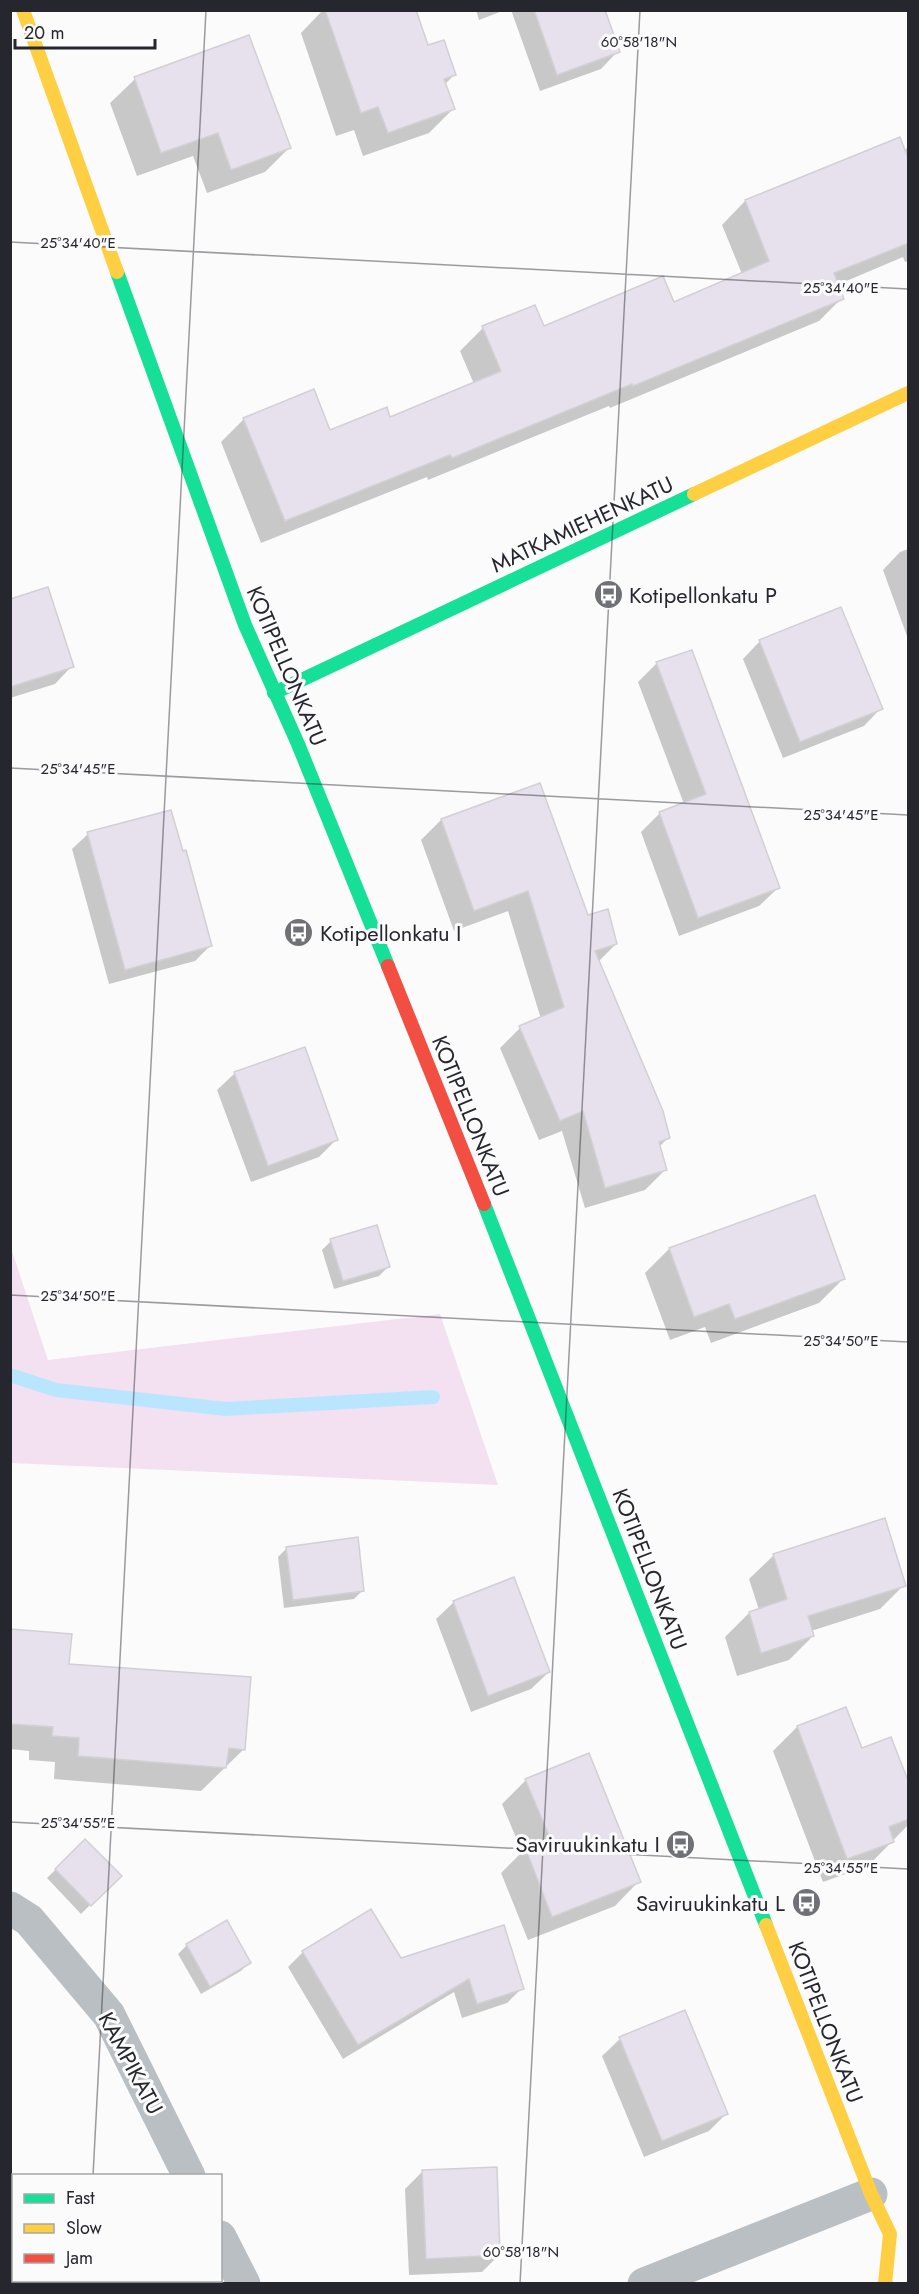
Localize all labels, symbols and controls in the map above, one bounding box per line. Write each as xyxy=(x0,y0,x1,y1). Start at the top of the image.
scale bar xyxy=(15,12,154,50)
text: 20 m xyxy=(24,20,64,46)
text: 60°58'18"N xyxy=(601,31,677,53)
text: 25°34'40"E xyxy=(40,232,116,254)
text: 25°34'40"E xyxy=(803,277,879,299)
street label: MATKAMIEHENKATU xyxy=(486,468,678,580)
bus stop icon: Kotipellonkatu P xyxy=(592,579,624,611)
place label: Kotipellonkatu P xyxy=(629,579,777,611)
street label: KOTIPELLONKATU xyxy=(239,581,335,751)
text: 25°34'45"E xyxy=(41,758,115,780)
text: 25°34'45"E xyxy=(804,804,878,826)
bus stop icon: Kotipellonkatu I xyxy=(283,917,315,949)
place label: Kotipellonkatu I xyxy=(320,917,461,949)
street label: KOTIPELLONKATU xyxy=(424,1031,518,1201)
text: 25°34'50"E xyxy=(40,1285,116,1307)
text: 25°34'50"E xyxy=(803,1330,879,1352)
street label: KOTIPELLONKATU xyxy=(604,1484,696,1654)
text: 25°34'55"E xyxy=(41,1812,115,1834)
place label: Saviruukinkatu I xyxy=(515,1828,660,1860)
bus stop icon: Saviruukinkatu I xyxy=(665,1828,697,1860)
text: 25°34'55"E xyxy=(804,1857,878,1879)
place label: Saviruukinkatu L xyxy=(636,1887,785,1919)
bus stop icon: Saviruukinkatu L xyxy=(790,1887,822,1919)
street label: KOTIPELLONKATU xyxy=(780,1937,872,2107)
street label: KAMPIKATU xyxy=(91,2006,171,2120)
legend xyxy=(12,2174,222,2282)
text: Fast xyxy=(66,2185,95,2211)
text: Slow xyxy=(66,2215,103,2241)
text: 60°58'18"N xyxy=(483,2241,559,2263)
text: Jam xyxy=(64,2245,93,2271)

